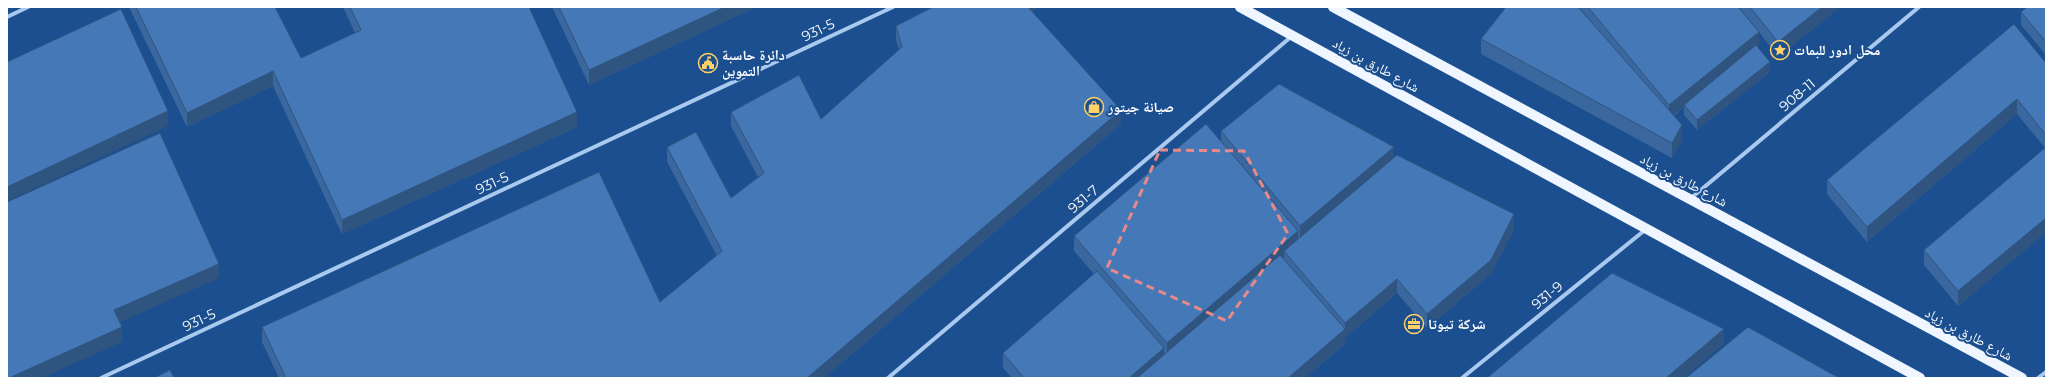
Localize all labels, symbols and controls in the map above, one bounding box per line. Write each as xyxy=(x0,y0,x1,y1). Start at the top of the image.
street label: 931-5 xyxy=(799,14,838,45)
street label: شارع طارق بن زياد xyxy=(1329,34,1423,97)
place icon: محل ادور للبمات xyxy=(1769,39,1791,61)
place label: محل ادور للبمات xyxy=(1794,41,1880,59)
place label: دائرة حاسبة التموين xyxy=(722,46,785,80)
public building icon: دائرة حاسبة التموين xyxy=(697,52,719,74)
street label: 908-11 xyxy=(1775,75,1819,115)
shop icon: صيانة جيتور xyxy=(1083,96,1105,118)
place label: صيانة جيتور xyxy=(1107,98,1174,116)
street label: شارع طارق بن زياد xyxy=(1637,149,1731,211)
street label: 931-5 xyxy=(473,167,512,198)
street label: 931-7 xyxy=(1064,181,1102,217)
street label: 931-9 xyxy=(1528,277,1566,313)
street label: شارع طارق بن زياد xyxy=(1922,303,2016,365)
street label: 931-5 xyxy=(180,304,219,335)
office icon: شركة تيوتا xyxy=(1403,313,1425,335)
place label: شركة تيوتا xyxy=(1428,315,1486,333)

